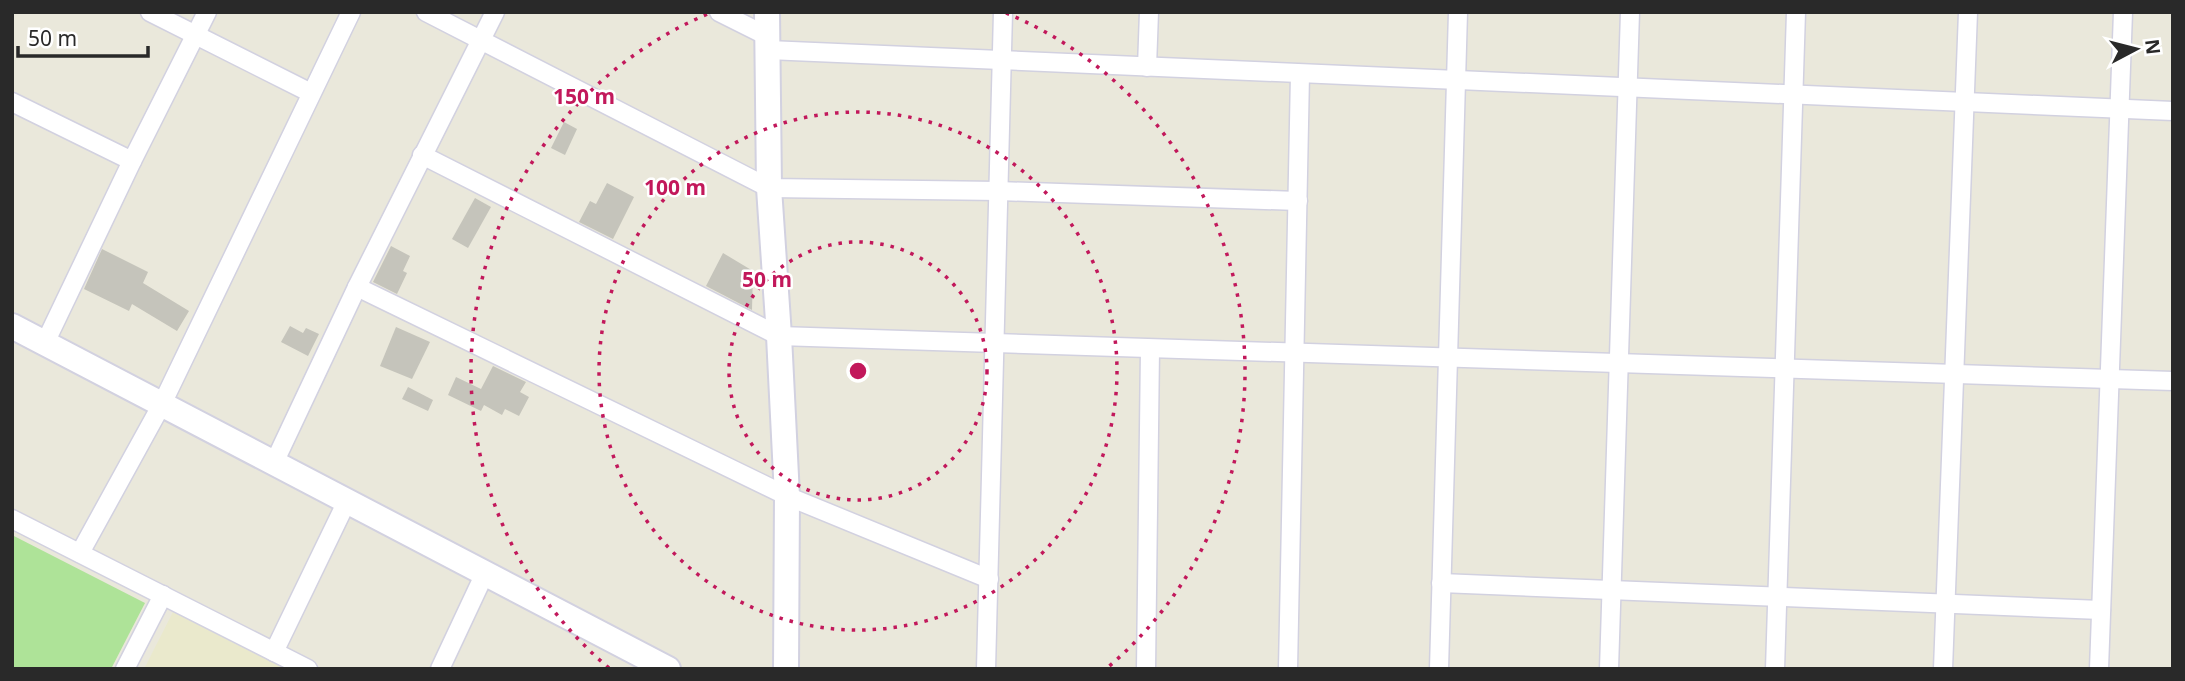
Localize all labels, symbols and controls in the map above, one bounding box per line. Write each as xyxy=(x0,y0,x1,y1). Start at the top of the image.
scale bar xyxy=(18,14,147,58)
north arrow xyxy=(2101,14,2171,84)
text: 50 m xyxy=(28,24,77,52)
text: N xyxy=(2139,38,2167,56)
text: 150 m xyxy=(553,82,615,110)
text: 100 m xyxy=(644,173,706,201)
text: 50 m xyxy=(742,265,792,293)
centre of rings xyxy=(846,359,870,383)

